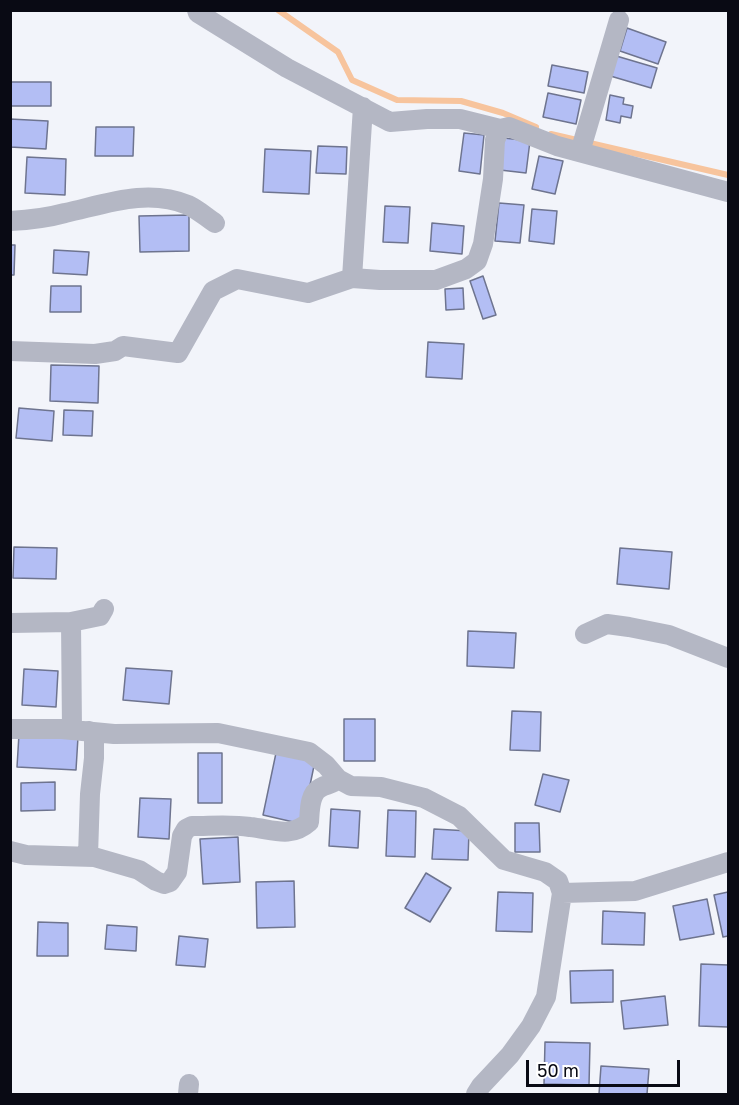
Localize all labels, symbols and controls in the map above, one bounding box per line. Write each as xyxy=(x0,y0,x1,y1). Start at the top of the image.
scale bar xyxy=(529,1048,684,1086)
text: 50 m xyxy=(537,1059,579,1081)

